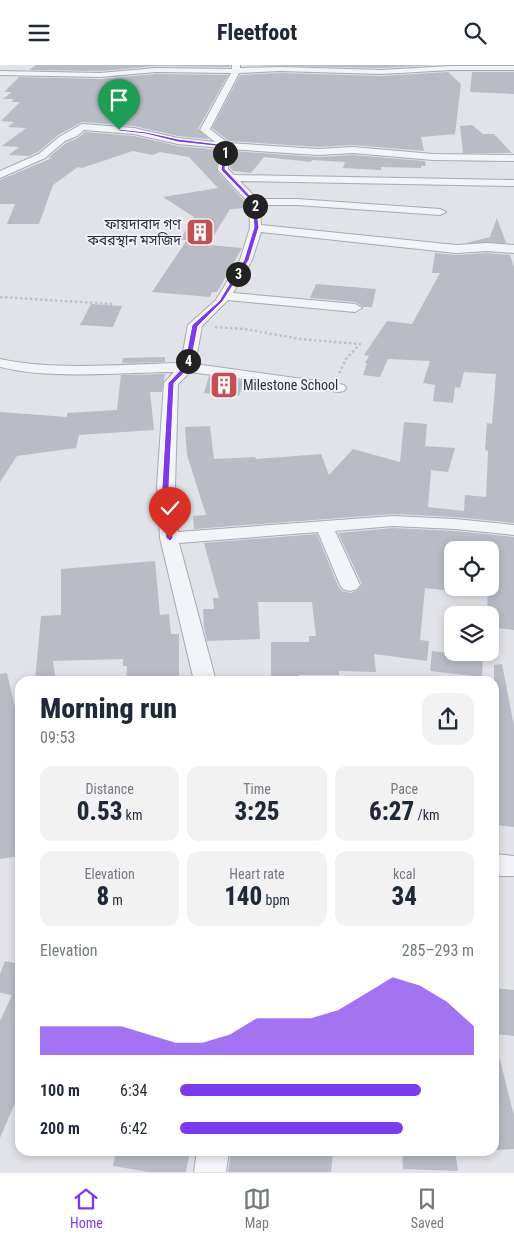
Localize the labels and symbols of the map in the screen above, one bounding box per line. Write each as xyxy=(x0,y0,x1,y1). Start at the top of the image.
pin xyxy=(98,79,140,130)
pin: 1 xyxy=(212,141,238,165)
pin: 2 xyxy=(242,193,268,219)
place label: ফায়দাবাদ গণ কবরস্থান মসজিদ xyxy=(86,216,181,248)
building icon: ফায়দাবাদ গণ কবরস্থান মসজিদ xyxy=(185,217,215,247)
pin: 3 xyxy=(226,261,250,287)
pin: 4 xyxy=(176,349,200,373)
building icon: Milestone School xyxy=(209,370,239,400)
place label: Milestone School xyxy=(243,377,338,393)
pin xyxy=(149,487,191,538)

